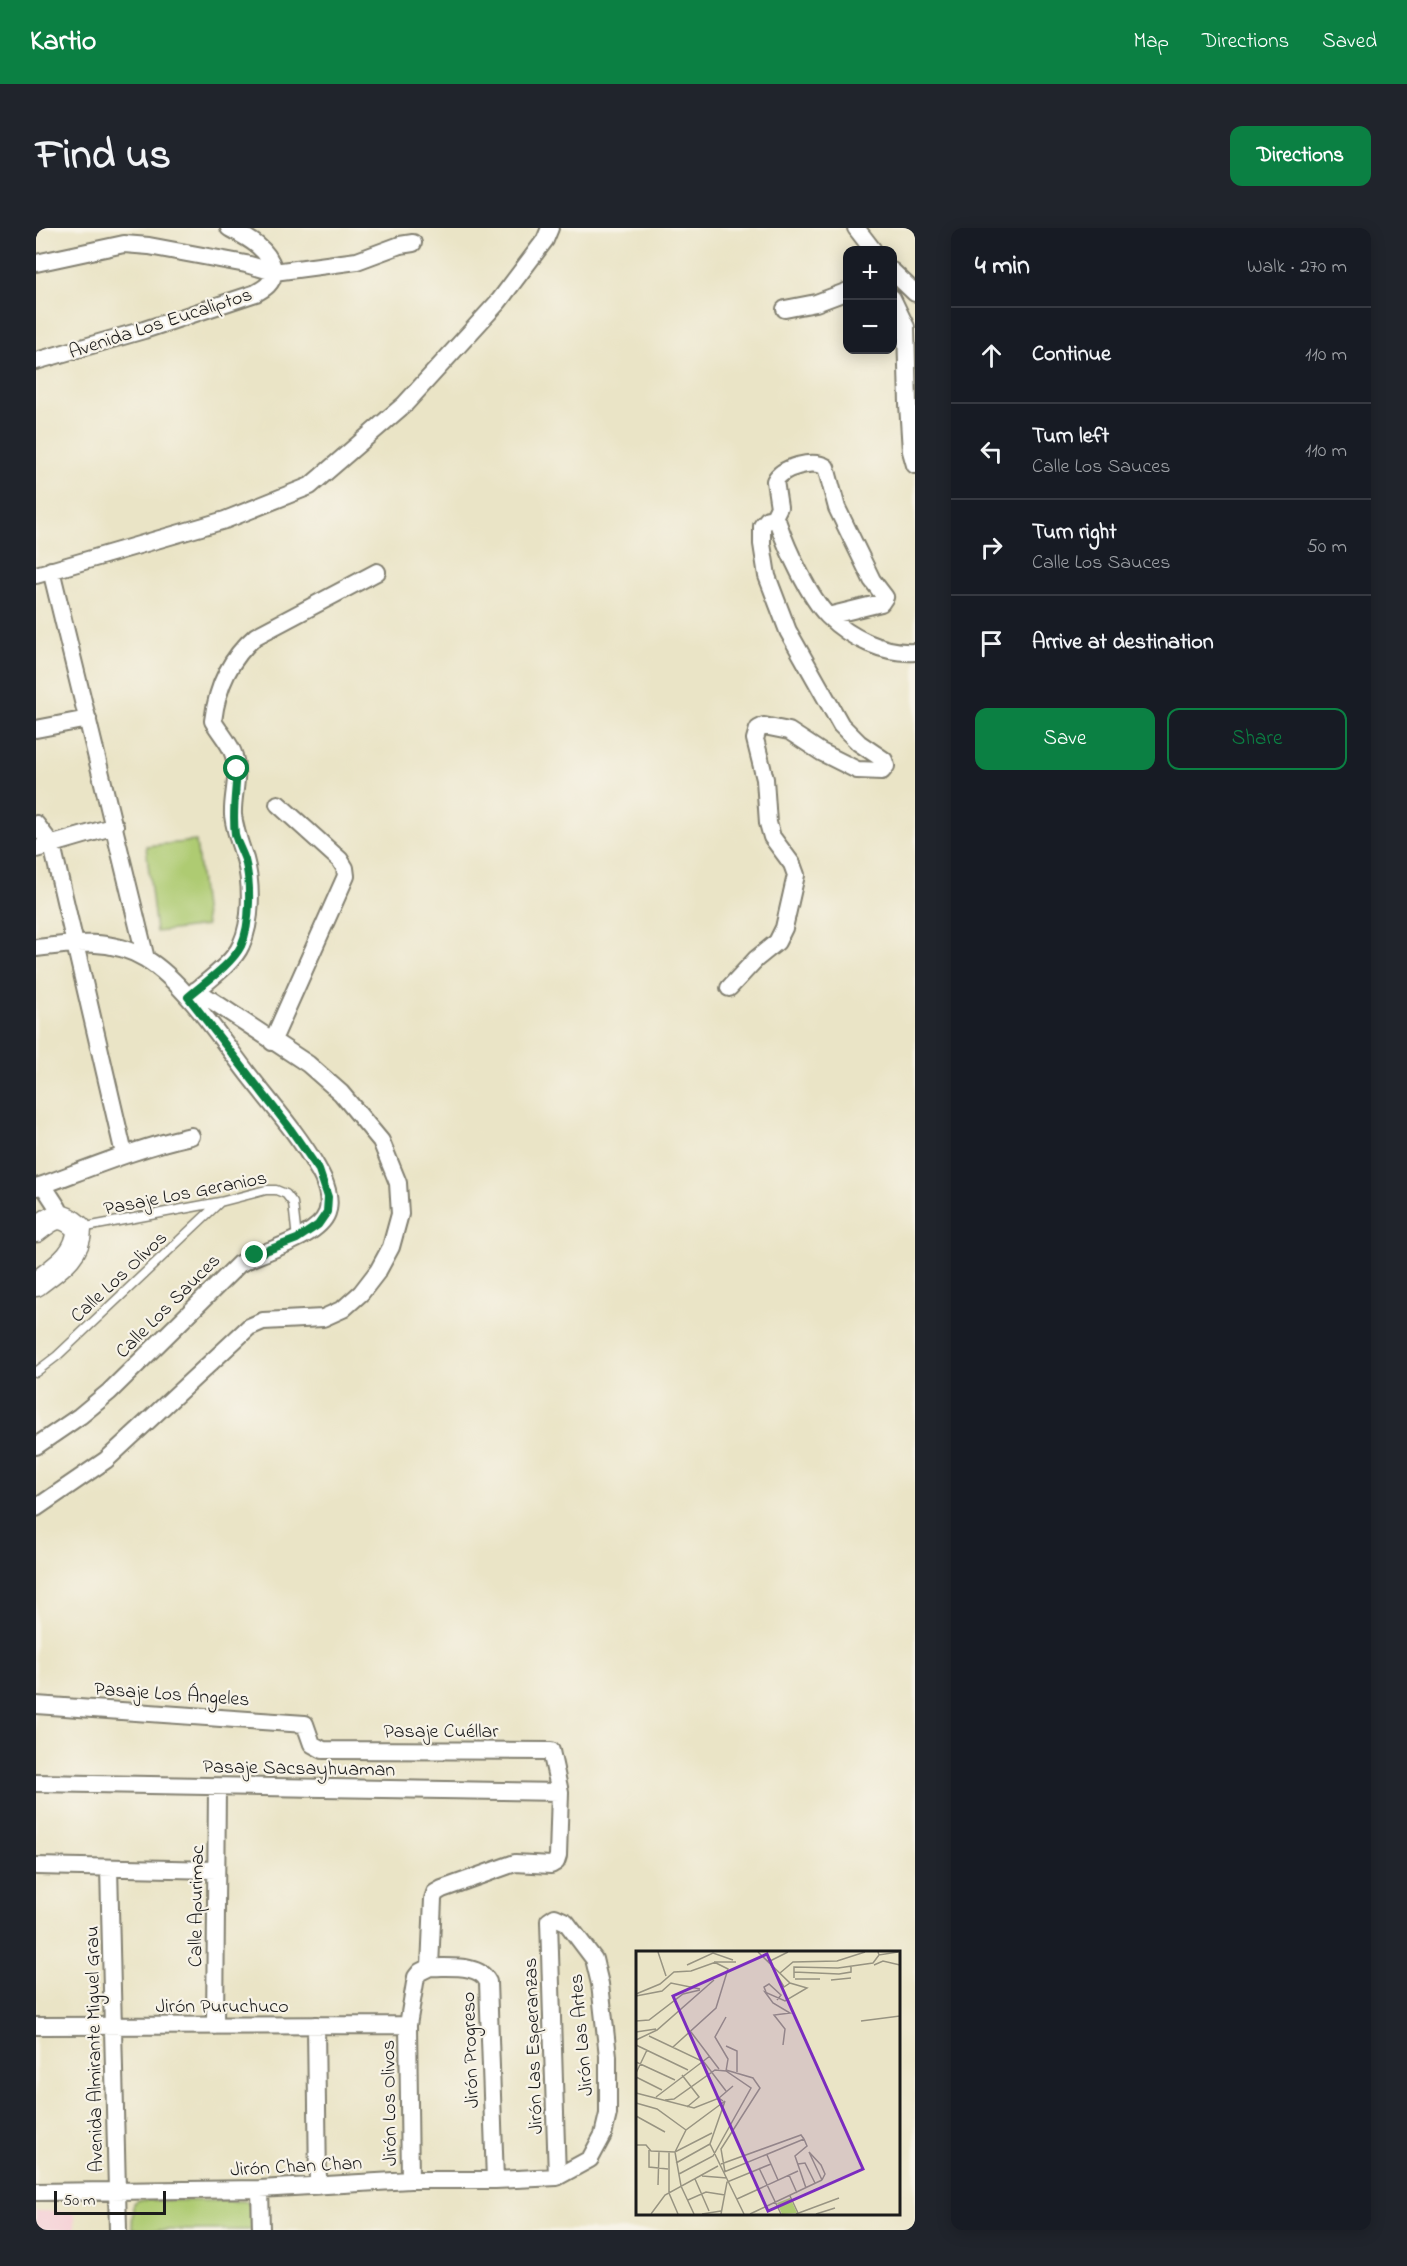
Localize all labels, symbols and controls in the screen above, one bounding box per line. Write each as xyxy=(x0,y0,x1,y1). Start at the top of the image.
text: Kartio xyxy=(30,22,96,63)
text: Map xyxy=(1133,27,1169,57)
text: Directions xyxy=(1202,27,1289,57)
text: Saved xyxy=(1322,27,1377,57)
text: Find us xyxy=(36,126,171,187)
button: Directions xyxy=(1230,126,1371,186)
map controls xyxy=(843,246,897,354)
button: + xyxy=(843,246,897,300)
text: 4 min xyxy=(975,248,1030,286)
text: Walk · 270 m xyxy=(1247,253,1347,282)
street label: Avenida Los Eucaliptos xyxy=(65,281,256,368)
button: − xyxy=(843,300,897,354)
icon: ahead xyxy=(975,339,1008,372)
text: Continue xyxy=(1032,339,1111,371)
text: 110 m xyxy=(1305,341,1347,370)
text: Turn left xyxy=(1032,421,1109,453)
icon: left xyxy=(975,435,1008,468)
text: 110 m xyxy=(1305,437,1347,466)
text: Calle Los Sauces xyxy=(1032,453,1170,482)
text: Turn right xyxy=(1032,517,1117,549)
icon: right xyxy=(975,531,1008,564)
text: 50 m xyxy=(1306,533,1347,562)
text: Calle Los Sauces xyxy=(1032,549,1170,578)
icon: arrive xyxy=(975,627,1008,660)
text: Arrive at destination xyxy=(1032,627,1214,659)
button: Save xyxy=(975,708,1155,770)
button: Share xyxy=(1167,708,1347,770)
route start xyxy=(223,755,249,781)
street label: Pasaje Los Geranios xyxy=(101,1164,270,1224)
street label: Calle Los Olivos xyxy=(65,1225,175,1331)
route end xyxy=(241,1241,267,1267)
street label: Calle Los Sauces xyxy=(110,1248,228,1366)
street label: Pasaje Los Ángeles xyxy=(93,1676,251,1716)
street label: Pasaje Cuéllar xyxy=(383,1718,499,1747)
street label: Pasaje Sacsayhuaman xyxy=(202,1753,396,1786)
street label: Calle Apurimac xyxy=(182,1845,213,1967)
street label: Avenida Almirante Miguel Grau xyxy=(79,1925,113,2173)
inset map xyxy=(636,1951,900,2215)
street label: Jirón Las Esperanzas xyxy=(517,1957,552,2135)
street label: Jirón Las Artes xyxy=(563,1972,602,2097)
street label: Jirón Progreso xyxy=(455,1991,489,2109)
street label: Jirón Puruchuco xyxy=(155,1993,289,2022)
street label: Jirón Los Olivos xyxy=(375,2040,406,2166)
street label: Jirón Chan Chan xyxy=(229,2150,363,2185)
scale bar xyxy=(54,2188,166,2216)
text: 50 m xyxy=(63,2189,95,2213)

